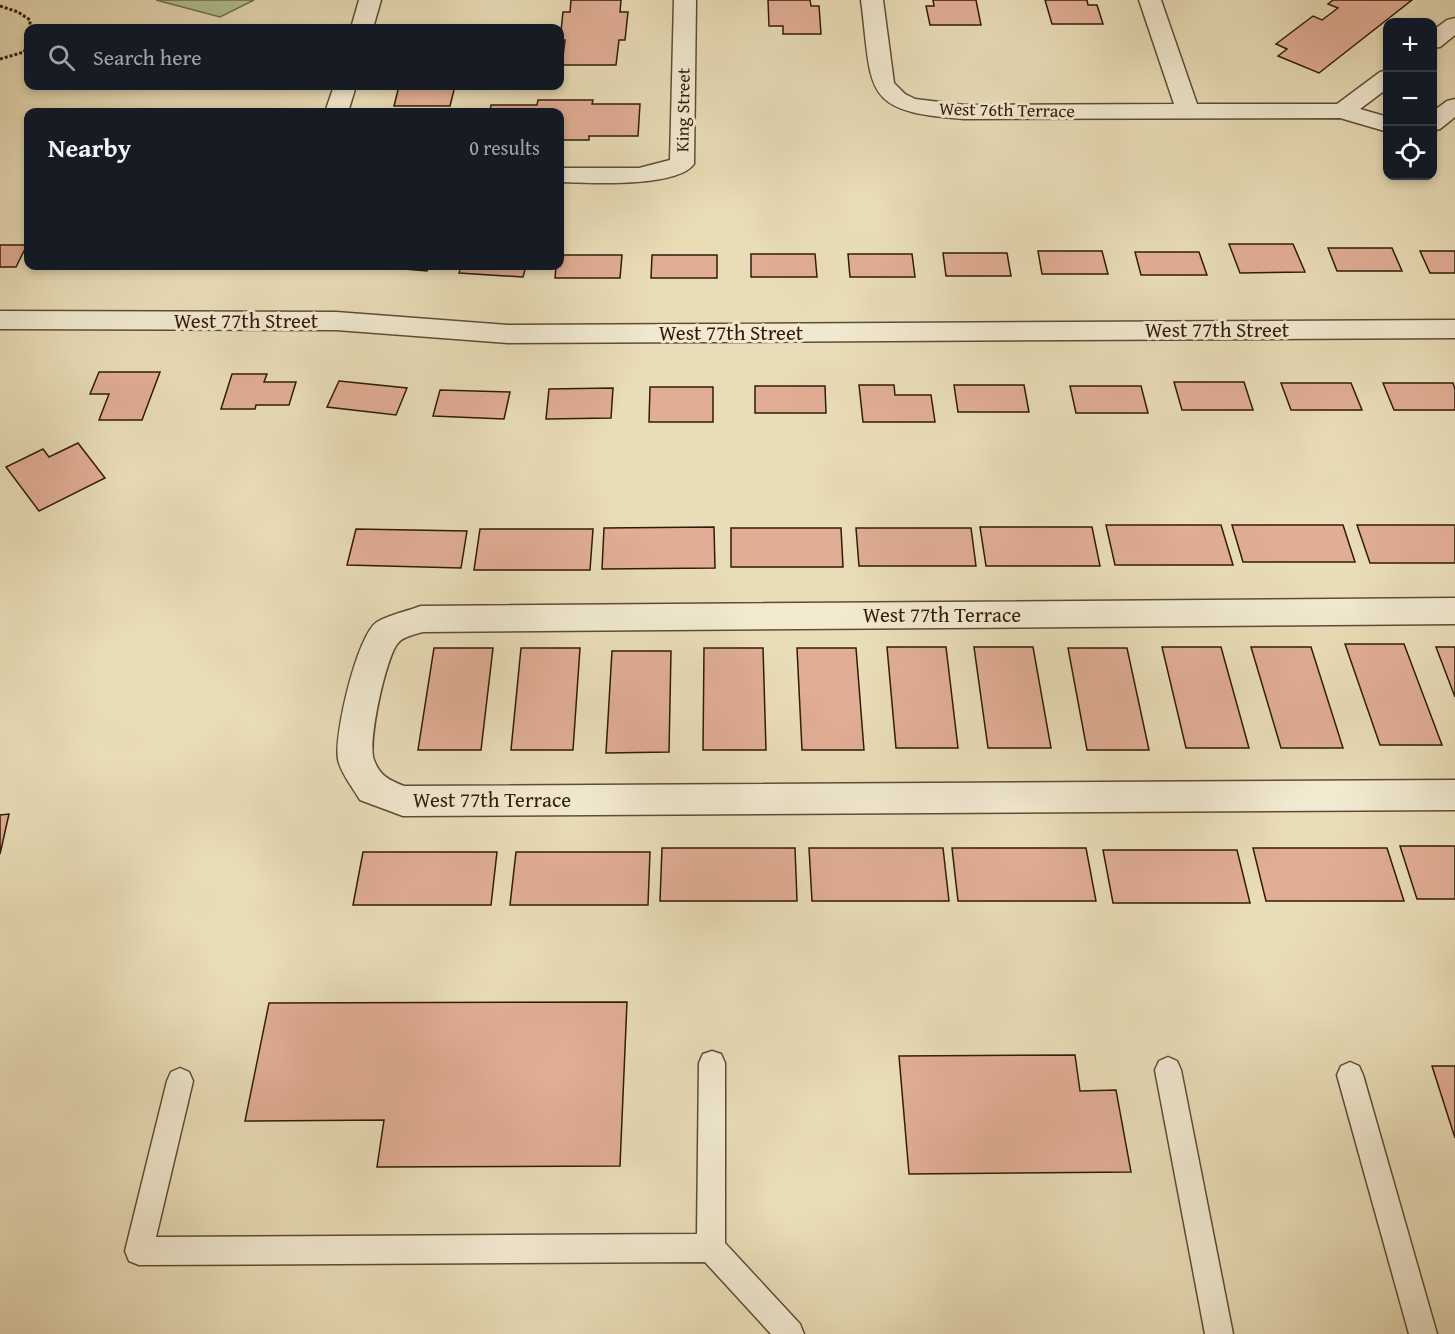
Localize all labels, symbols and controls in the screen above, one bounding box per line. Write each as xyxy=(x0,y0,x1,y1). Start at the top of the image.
map controls xyxy=(1383,18,1437,180)
button: + xyxy=(1383,18,1437,72)
search box xyxy=(24,24,564,90)
icon: search xyxy=(45,41,78,74)
text: Search here xyxy=(93,41,202,73)
street label: King Street xyxy=(668,67,697,152)
button: − xyxy=(1383,72,1437,126)
street label: West 76th Terrace xyxy=(939,95,1075,124)
button: locate xyxy=(1383,126,1437,180)
text: Nearby xyxy=(48,128,131,167)
text: 0 results xyxy=(469,133,540,162)
street label: West 77th Street xyxy=(174,305,319,336)
street label: West 77th Street xyxy=(1145,314,1290,345)
street label: West 77th Street xyxy=(659,317,804,348)
street label: West 77th Terrace xyxy=(863,599,1021,630)
street label: West 77th Terrace xyxy=(413,784,571,815)

